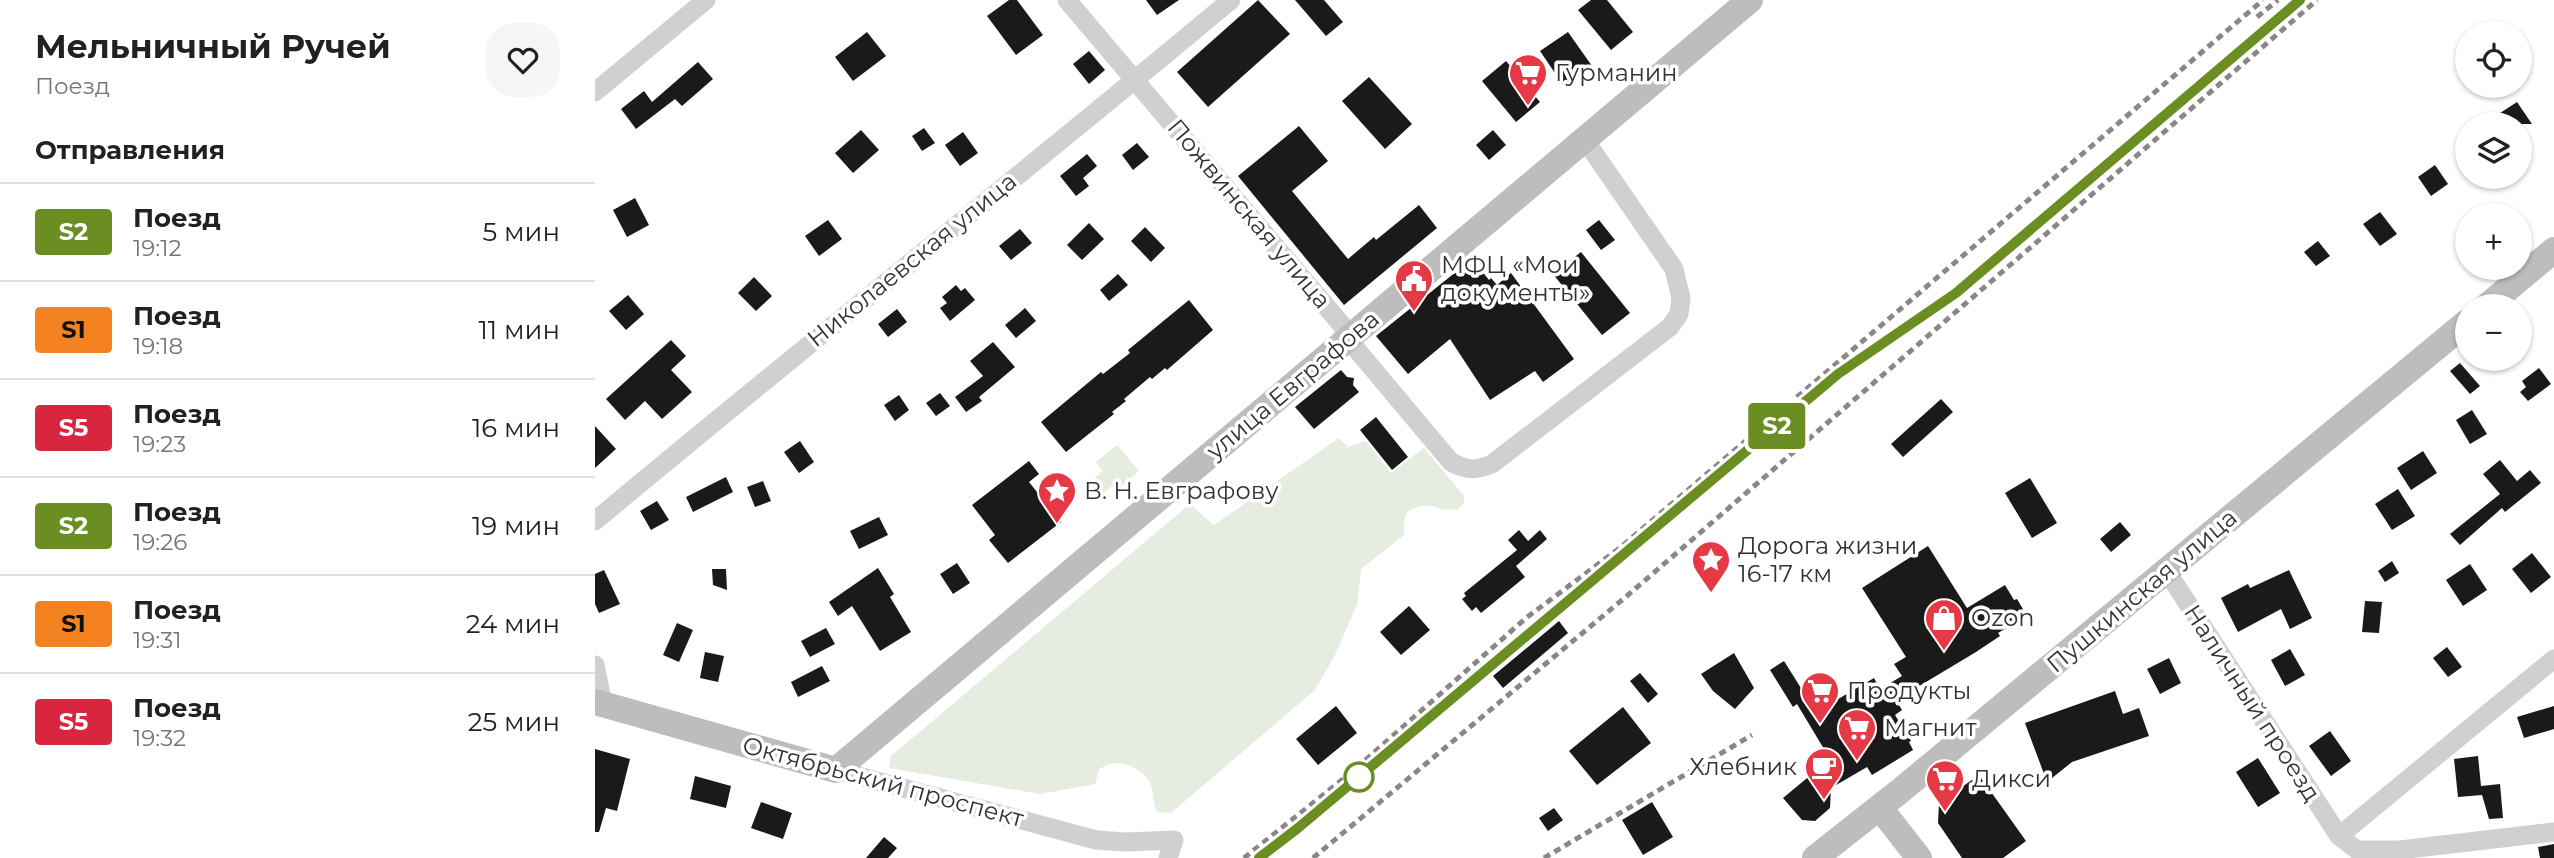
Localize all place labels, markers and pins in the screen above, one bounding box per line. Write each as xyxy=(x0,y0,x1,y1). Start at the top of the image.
supermarket icon: Гурманин xyxy=(1507,52,1549,107)
place label: Гурманин xyxy=(1555,58,1678,87)
place label: МФЦ «Мои документы» xyxy=(1441,250,1590,307)
public building icon: МФЦ «Мои документы» xyxy=(1393,258,1435,313)
place icon: В. Н. Евграфову xyxy=(1036,470,1078,525)
place label: В. Н. Евграфову xyxy=(1084,476,1279,505)
place label: Дорога жизни 16-17 км xyxy=(1738,531,1917,588)
place icon: Дорога жизни 16-17 км xyxy=(1690,539,1732,594)
shop icon: Ozon xyxy=(1923,597,1965,652)
place label: Ozon xyxy=(1971,603,2034,632)
supermarket icon: Продукты xyxy=(1799,670,1841,725)
place label: Продукты xyxy=(1847,676,1971,705)
supermarket icon: Магнит xyxy=(1836,707,1878,762)
place label: Магнит xyxy=(1884,713,1977,742)
cafe icon: Хлебник xyxy=(1803,746,1845,801)
place label: Хлебник xyxy=(1689,752,1797,781)
supermarket icon: Дикси xyxy=(1924,758,1966,813)
unlabelled marker xyxy=(1344,762,1374,792)
place label: Дикси xyxy=(1972,764,2051,793)

